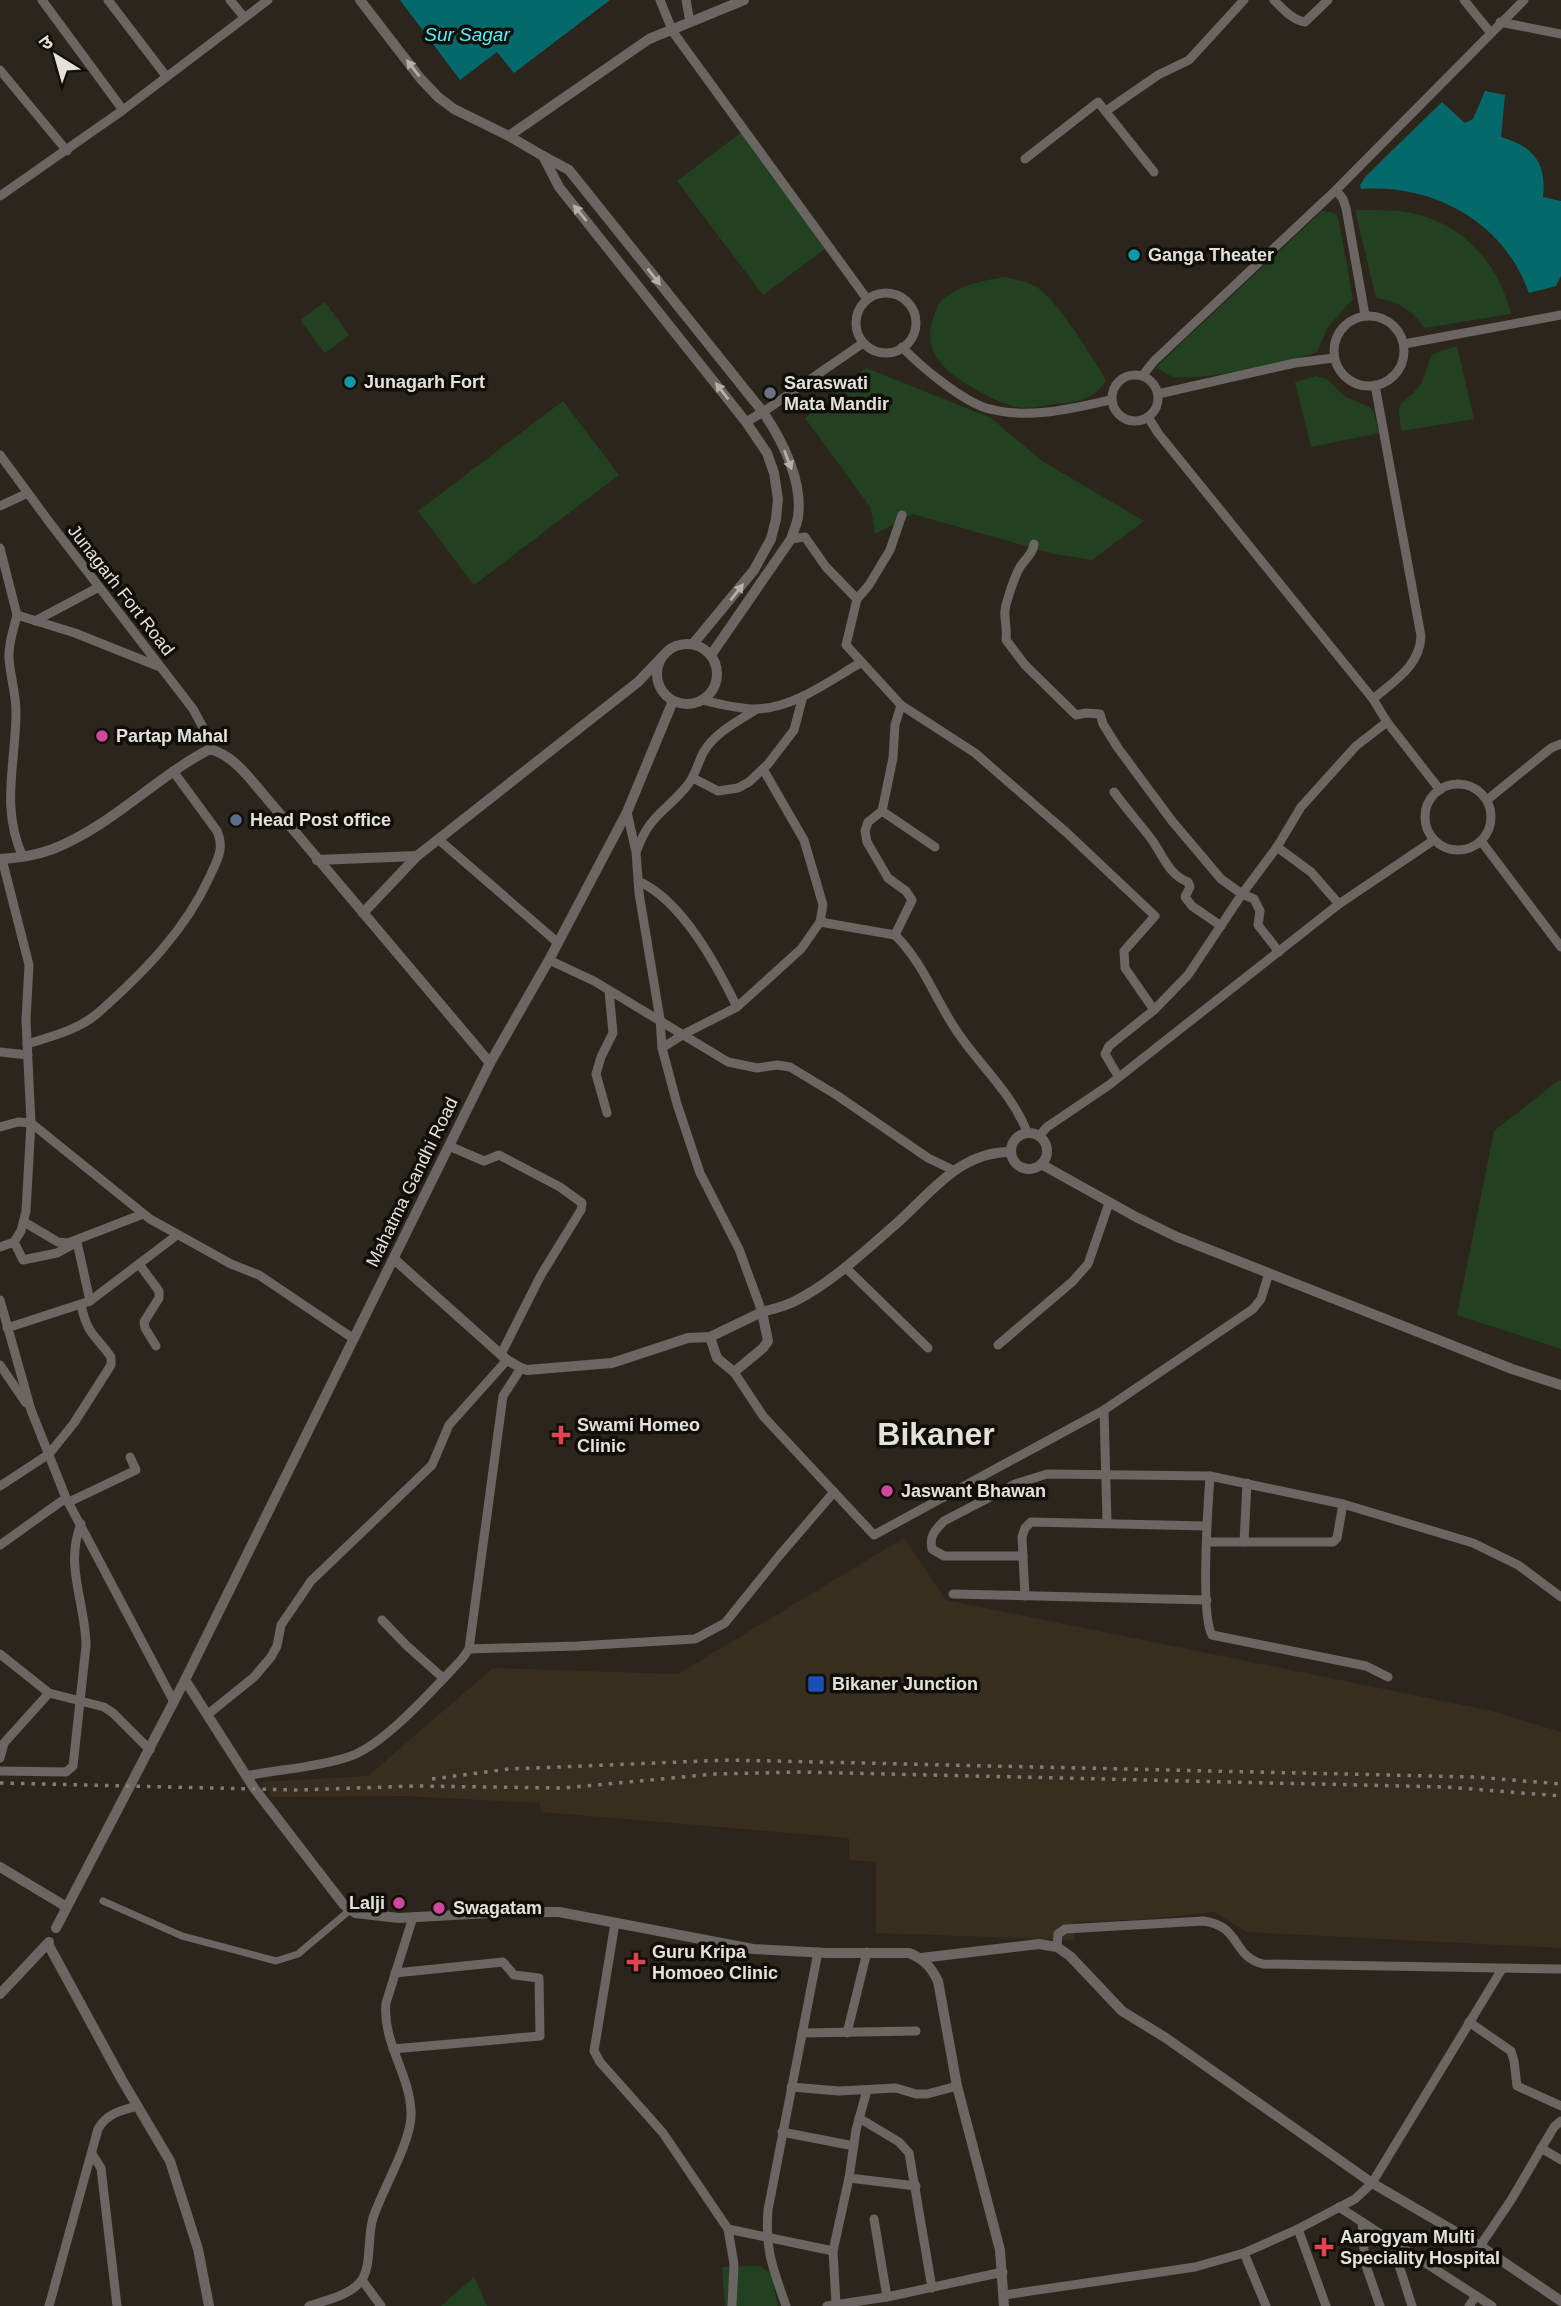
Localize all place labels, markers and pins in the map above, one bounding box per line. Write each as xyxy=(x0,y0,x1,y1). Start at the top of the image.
place label: Ganga Theater xyxy=(1148,245,1274,265)
marker: Ganga Theater xyxy=(1126,247,1142,263)
place label: Junagarh Fort xyxy=(364,372,485,392)
place label: Saraswati Mata Mandir xyxy=(784,373,889,414)
marker: Junagarh Fort xyxy=(342,374,358,390)
marker: Saraswati Mata Mandir xyxy=(762,385,778,401)
place label: Partap Mahal xyxy=(116,726,228,746)
marker: Partap Mahal xyxy=(94,728,110,744)
place label: Head Post office xyxy=(250,810,391,830)
marker: Head Post office xyxy=(228,812,244,828)
place label: Swami Homeo Clinic xyxy=(577,1415,700,1456)
marker: Swami Homeo Clinic xyxy=(551,1425,571,1445)
place label: Jaswant Bhawan xyxy=(901,1481,1046,1501)
marker: Jaswant Bhawan xyxy=(879,1483,895,1499)
marker: Bikaner Junction xyxy=(806,1674,826,1694)
place label: Bikaner Junction xyxy=(832,1674,978,1694)
place label: Lalji xyxy=(349,1893,385,1913)
marker: Lalji xyxy=(391,1895,407,1911)
place label: Swagatam xyxy=(453,1898,542,1918)
marker: Swagatam xyxy=(431,1900,447,1916)
place label: Guru Kripa Homoeo Clinic xyxy=(652,1942,778,1983)
marker: Guru Kripa Homoeo Clinic xyxy=(626,1952,646,1972)
place label: Aarogyam Multi Speciality Hospital xyxy=(1340,2227,1500,2268)
marker: Aarogyam Multi Speciality Hospital xyxy=(1314,2237,1334,2257)

